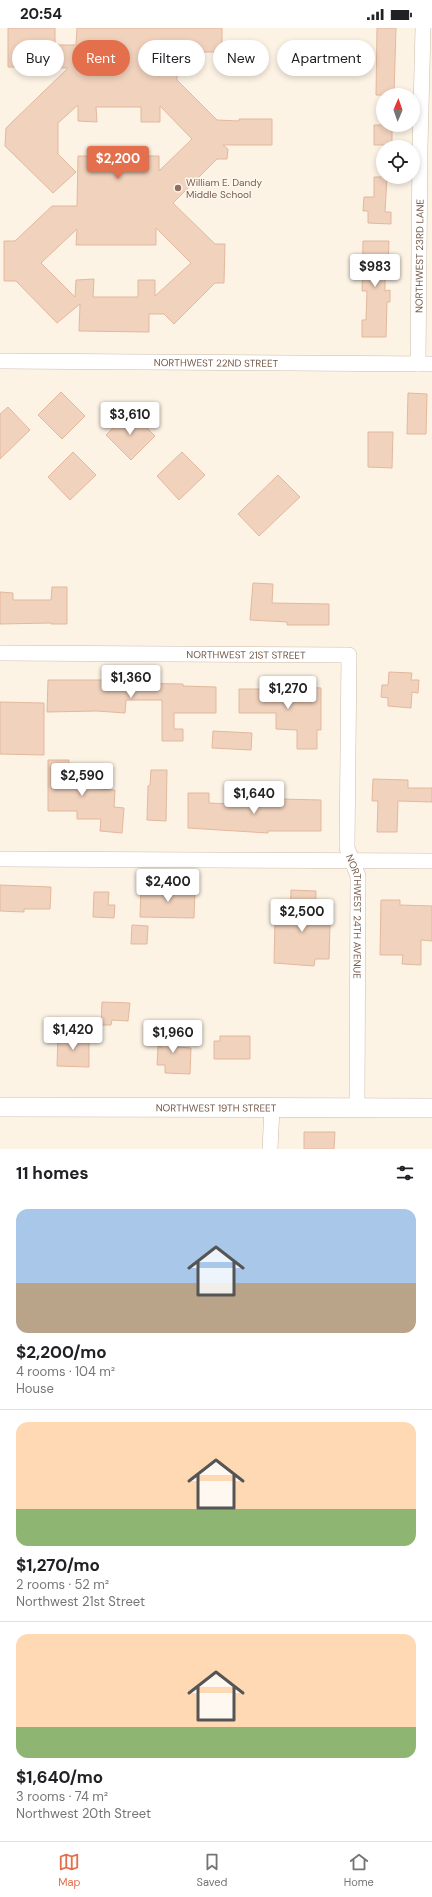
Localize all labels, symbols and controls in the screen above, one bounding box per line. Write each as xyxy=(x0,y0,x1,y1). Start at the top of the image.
text: 20:54 xyxy=(20,4,62,24)
chip: Buy xyxy=(12,40,64,76)
chip: Rent xyxy=(72,40,130,76)
chip: Filters xyxy=(138,40,205,76)
chip: New xyxy=(213,40,269,76)
chip: Apartment xyxy=(277,40,375,76)
north arrow xyxy=(376,88,420,132)
map controls xyxy=(376,88,420,184)
button: locate xyxy=(376,140,420,184)
pin: $2,200 xyxy=(85,146,151,180)
text: $2,200 xyxy=(96,150,140,167)
place label: William E. Dandy Middle School xyxy=(186,176,263,201)
marker: William E. Dandy Middle School xyxy=(173,183,183,193)
street label: NORTHWEST 23RD LANE xyxy=(412,199,427,313)
pin: $983 xyxy=(351,254,399,288)
text: $983 xyxy=(359,258,391,275)
street label: NORTHWEST 22ND STREET xyxy=(154,356,279,370)
pin: $3,610 xyxy=(97,402,163,436)
text: $3,610 xyxy=(109,406,151,423)
street label: NORTHWEST 21ST STREET xyxy=(186,648,306,662)
pin: $1,360 xyxy=(98,665,164,699)
text: $1,360 xyxy=(110,669,152,686)
pin: $1,270 xyxy=(255,676,321,710)
text: $1,270 xyxy=(268,680,308,697)
pin: $2,590 xyxy=(49,763,115,797)
text: $2,590 xyxy=(60,767,104,784)
pin: $1,640 xyxy=(221,781,287,815)
text: $1,640 xyxy=(233,785,275,802)
street label: NORTHWEST 24TH AVENUE xyxy=(343,852,364,979)
pin: $2,400 xyxy=(135,869,201,903)
text: $2,400 xyxy=(145,873,191,890)
pin: $2,500 xyxy=(269,899,335,933)
text: $2,500 xyxy=(280,903,324,920)
pin: $1,420 xyxy=(40,1017,106,1051)
pin: $1,960 xyxy=(140,1020,206,1054)
text: $1,420 xyxy=(53,1021,93,1038)
text: $1,960 xyxy=(152,1024,194,1041)
street label: NORTHWEST 19TH STREET xyxy=(156,1101,277,1115)
text: 11 homes xyxy=(16,1162,89,1184)
icon: filters xyxy=(394,1162,416,1184)
icon: home xyxy=(180,1235,252,1307)
text: $2,200/mo xyxy=(16,1341,107,1363)
text: 4 rooms · 104 m² xyxy=(16,1363,115,1380)
text: House xyxy=(16,1380,54,1397)
icon: home xyxy=(180,1448,252,1520)
text: $1,270/mo xyxy=(16,1554,100,1576)
text: 2 rooms · 52 m² xyxy=(16,1576,109,1593)
text: Northwest 21st Street xyxy=(16,1593,145,1610)
icon: home xyxy=(180,1660,252,1732)
text: $1,640/mo xyxy=(16,1766,103,1788)
text: 3 rooms · 74 m² xyxy=(16,1788,108,1805)
text: Northwest 20th Street xyxy=(16,1805,151,1822)
tab: Map xyxy=(58,1851,80,1889)
tab: Saved xyxy=(197,1851,227,1889)
tab: Home xyxy=(344,1851,374,1889)

